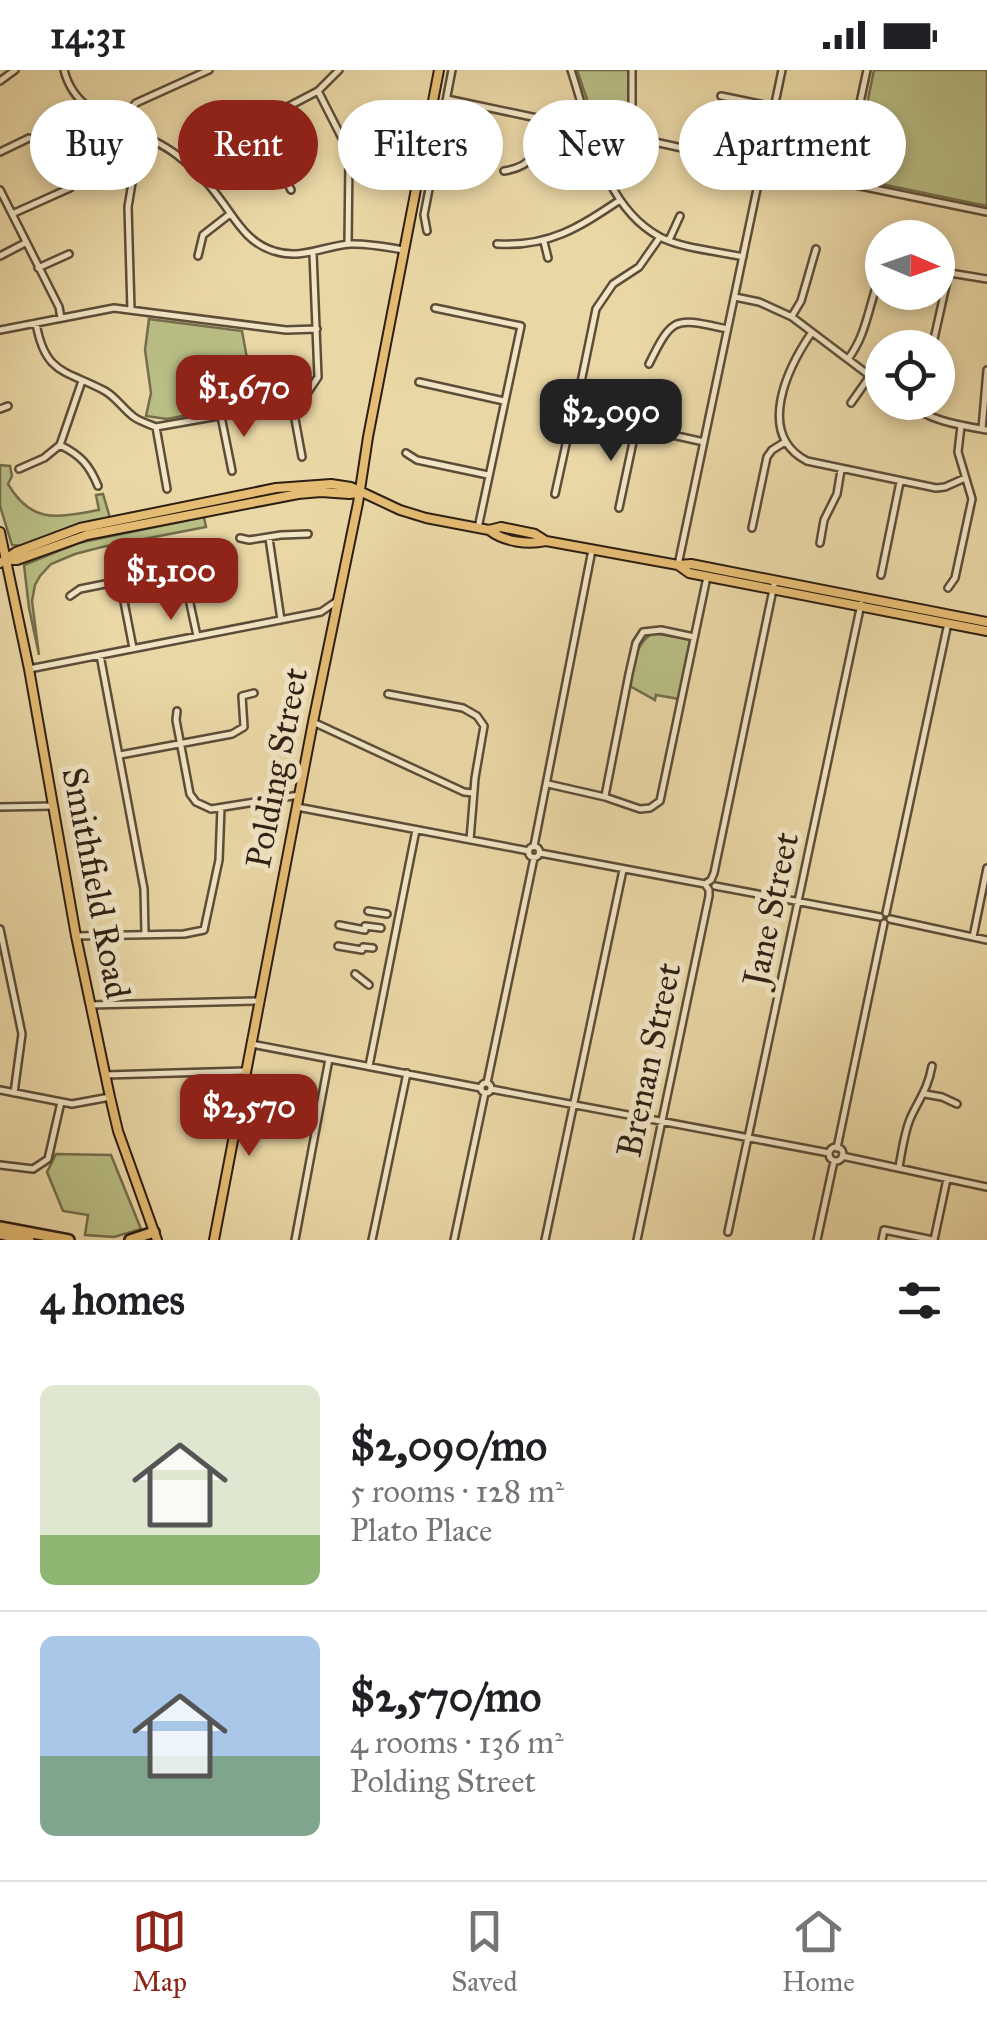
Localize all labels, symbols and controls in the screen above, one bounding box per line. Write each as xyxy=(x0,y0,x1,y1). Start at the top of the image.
text: 14:31 xyxy=(50,12,126,58)
chip: Buy xyxy=(30,100,158,190)
chip: Rent xyxy=(178,100,318,190)
chip: Filters xyxy=(338,100,503,190)
chip: New xyxy=(523,100,659,190)
chip: Apartment xyxy=(679,100,906,190)
north arrow xyxy=(865,220,955,310)
map controls xyxy=(865,220,955,420)
button: locate xyxy=(865,330,955,420)
pin: $1,670 xyxy=(163,355,325,440)
text: $1,670 xyxy=(198,368,290,407)
pin: $2,090 xyxy=(530,379,692,464)
text: $2,090 xyxy=(562,392,660,431)
pin: $1,100 xyxy=(90,538,252,623)
text: $1,100 xyxy=(126,551,216,590)
street label: Polding Street xyxy=(237,664,317,872)
street label: Smithfield Road xyxy=(53,764,140,1003)
street label: Jane Street xyxy=(733,828,808,994)
street label: Brenan Street xyxy=(607,959,691,1161)
pin: $2,570 xyxy=(168,1074,330,1159)
text: $2,570 xyxy=(202,1087,296,1126)
icon: filters xyxy=(892,1273,947,1328)
text: 4 homes xyxy=(40,1274,185,1326)
text: $2,090/mo xyxy=(350,1420,547,1472)
icon: home xyxy=(120,1425,240,1545)
text: 5 rooms · 128 m² xyxy=(350,1472,564,1511)
text: Plato Place xyxy=(350,1511,492,1550)
text: $2,570/mo xyxy=(350,1671,541,1723)
icon: home xyxy=(120,1676,240,1796)
text: 4 rooms · 136 m² xyxy=(350,1723,563,1762)
text: Polding Street xyxy=(350,1762,536,1801)
tab: Map xyxy=(132,1904,187,1999)
tab: Saved xyxy=(451,1904,518,1999)
tab: Home xyxy=(782,1904,855,1999)

